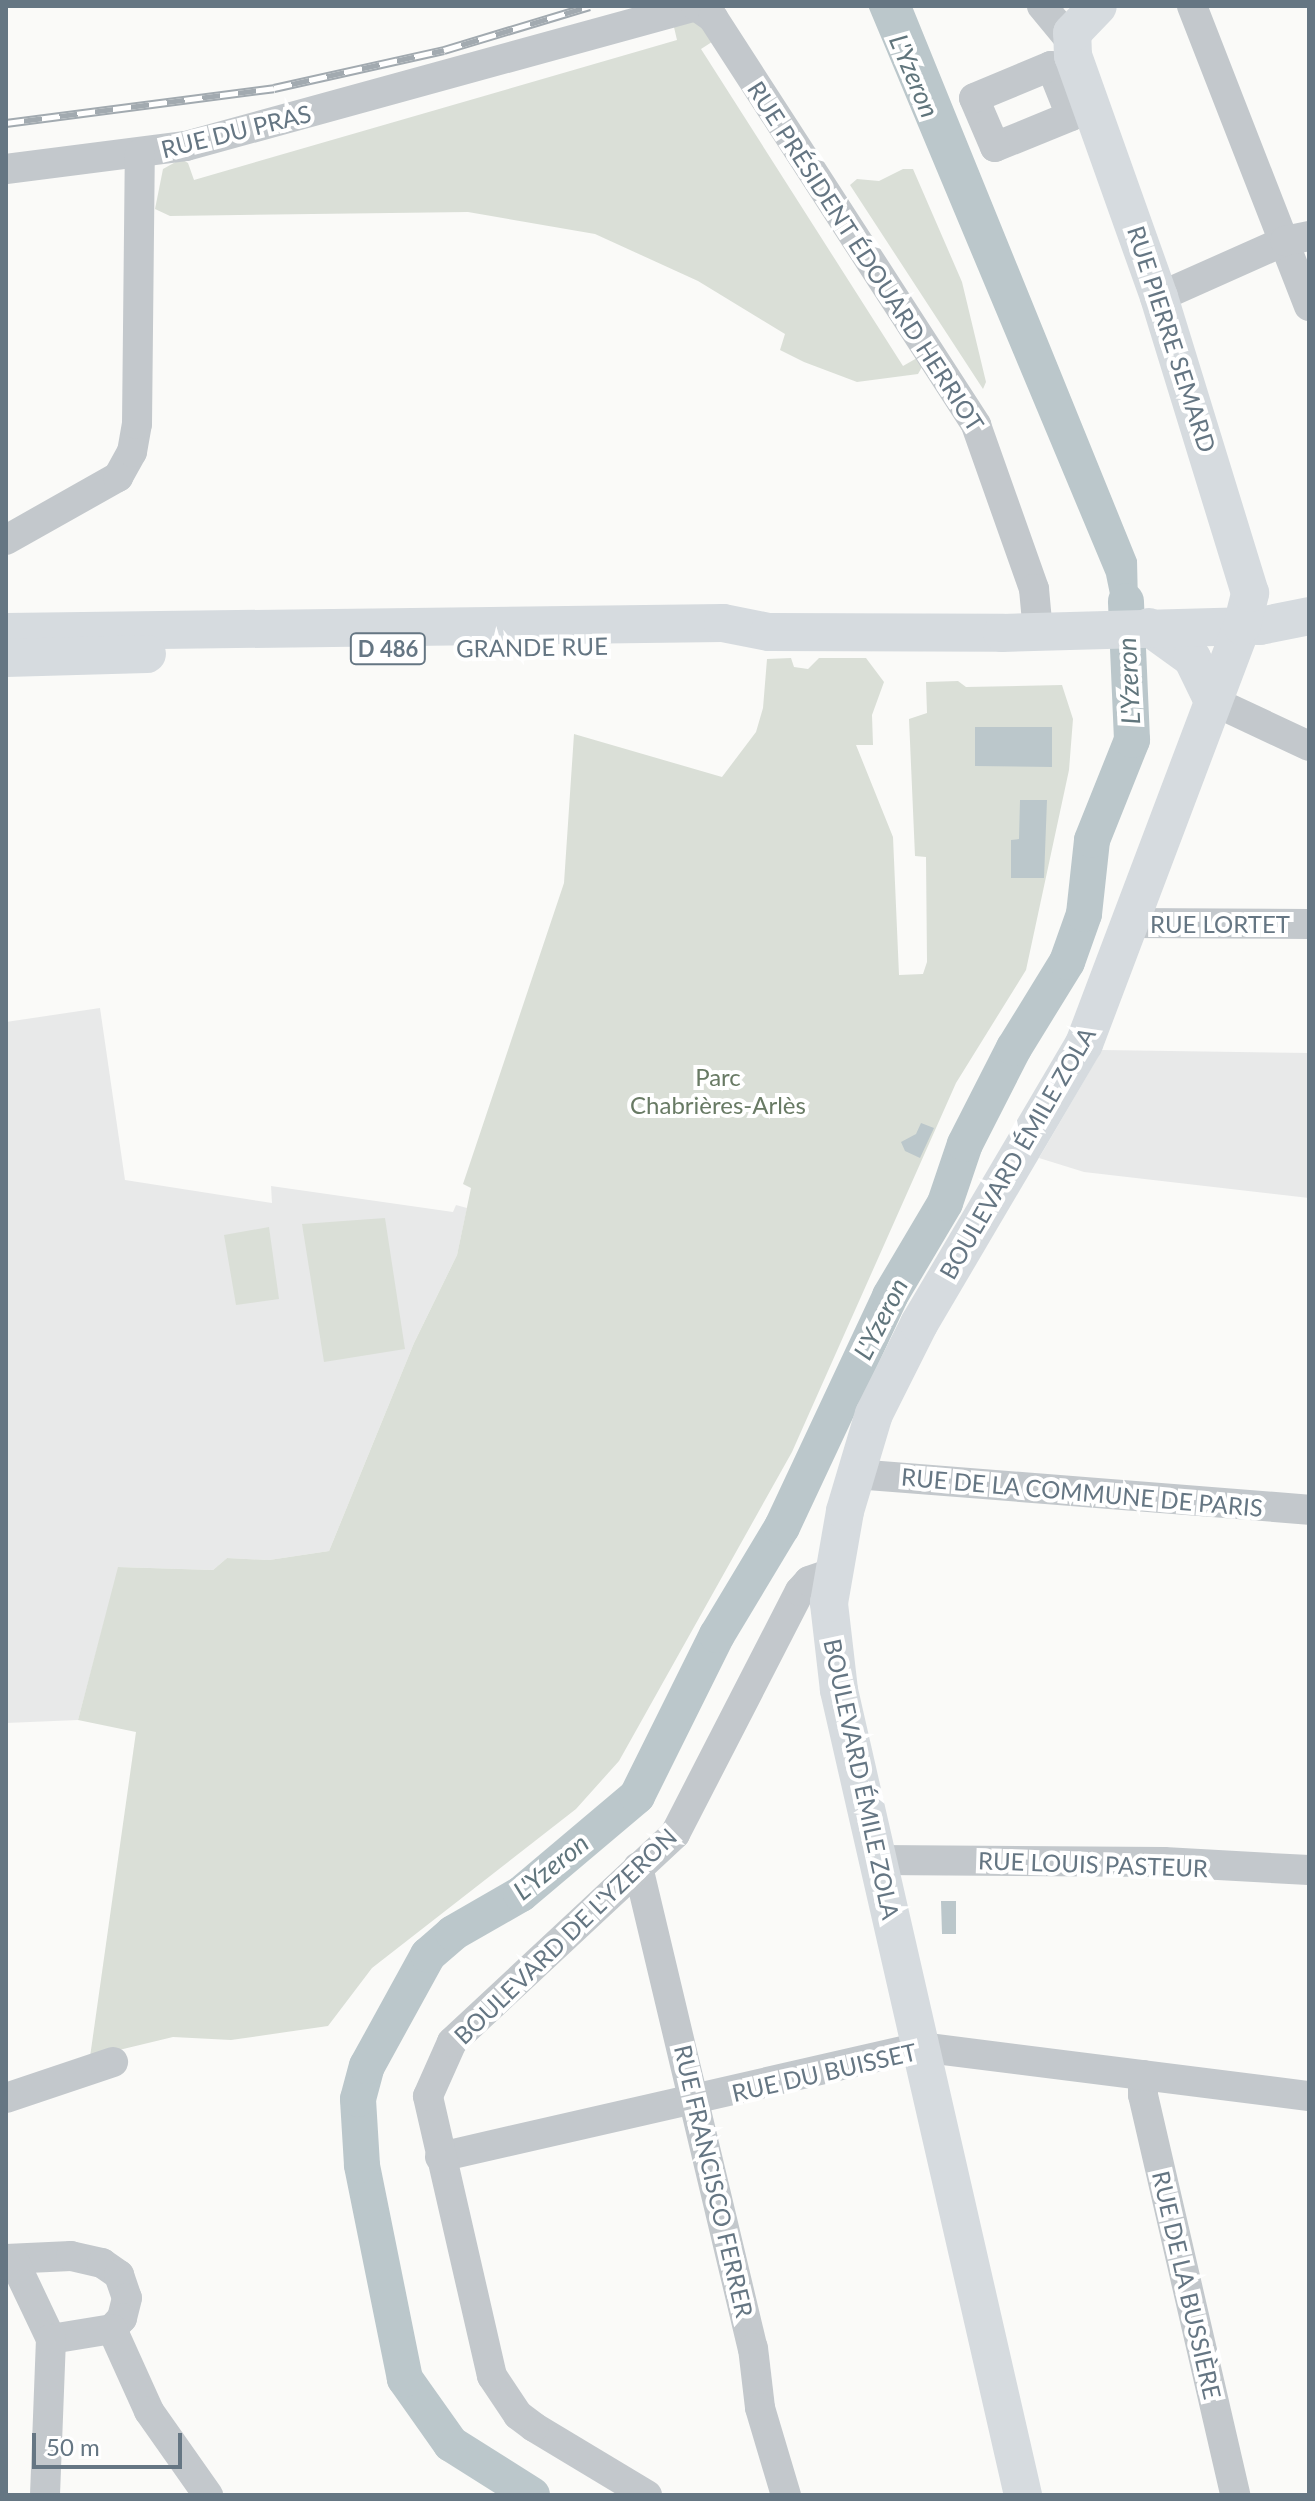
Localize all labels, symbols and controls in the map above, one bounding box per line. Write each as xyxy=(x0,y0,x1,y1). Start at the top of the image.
water label: L'Yzeron xyxy=(883,30,945,122)
street label: RUE PRÉSIDENT ÉDOUARD HERRIOT xyxy=(742,75,990,437)
street label: RUE DU PRAS xyxy=(158,98,314,164)
street label: RUE PIERRE SEMARD xyxy=(1122,222,1222,456)
road number: D 486 xyxy=(348,631,428,667)
street label: GRANDE RUE xyxy=(456,631,608,663)
water label: L'Yzeron xyxy=(1111,637,1147,725)
street label: RUE LORTET xyxy=(1150,910,1290,938)
street label: BOULEVARD ÉMILE ZOLA xyxy=(933,1022,1101,1284)
park label: Parc Chabrières-Arlès xyxy=(630,1063,806,1119)
water label: L'Yzeron xyxy=(847,1273,915,1365)
street label: RUE DE LA COMMUNE DE PARIS xyxy=(900,1462,1264,1522)
street label: BOULEVARD ÉMILE ZOLA xyxy=(818,1636,906,1922)
street label: BOULEVARD DE L'YZERON xyxy=(448,1822,682,2050)
water label: L'Yzeron xyxy=(507,1827,595,1907)
street label: RUE LOUIS PASTEUR xyxy=(978,1846,1208,1882)
street label: RUE DU BUISSET xyxy=(729,2037,919,2107)
street label: RUE FRANCISCO FERRER xyxy=(669,2042,759,2320)
street label: RUE DE LA BUSSIÈRE xyxy=(1147,2168,1227,2402)
scale bar xyxy=(36,2417,186,2467)
text: 50 m xyxy=(46,2432,100,2461)

